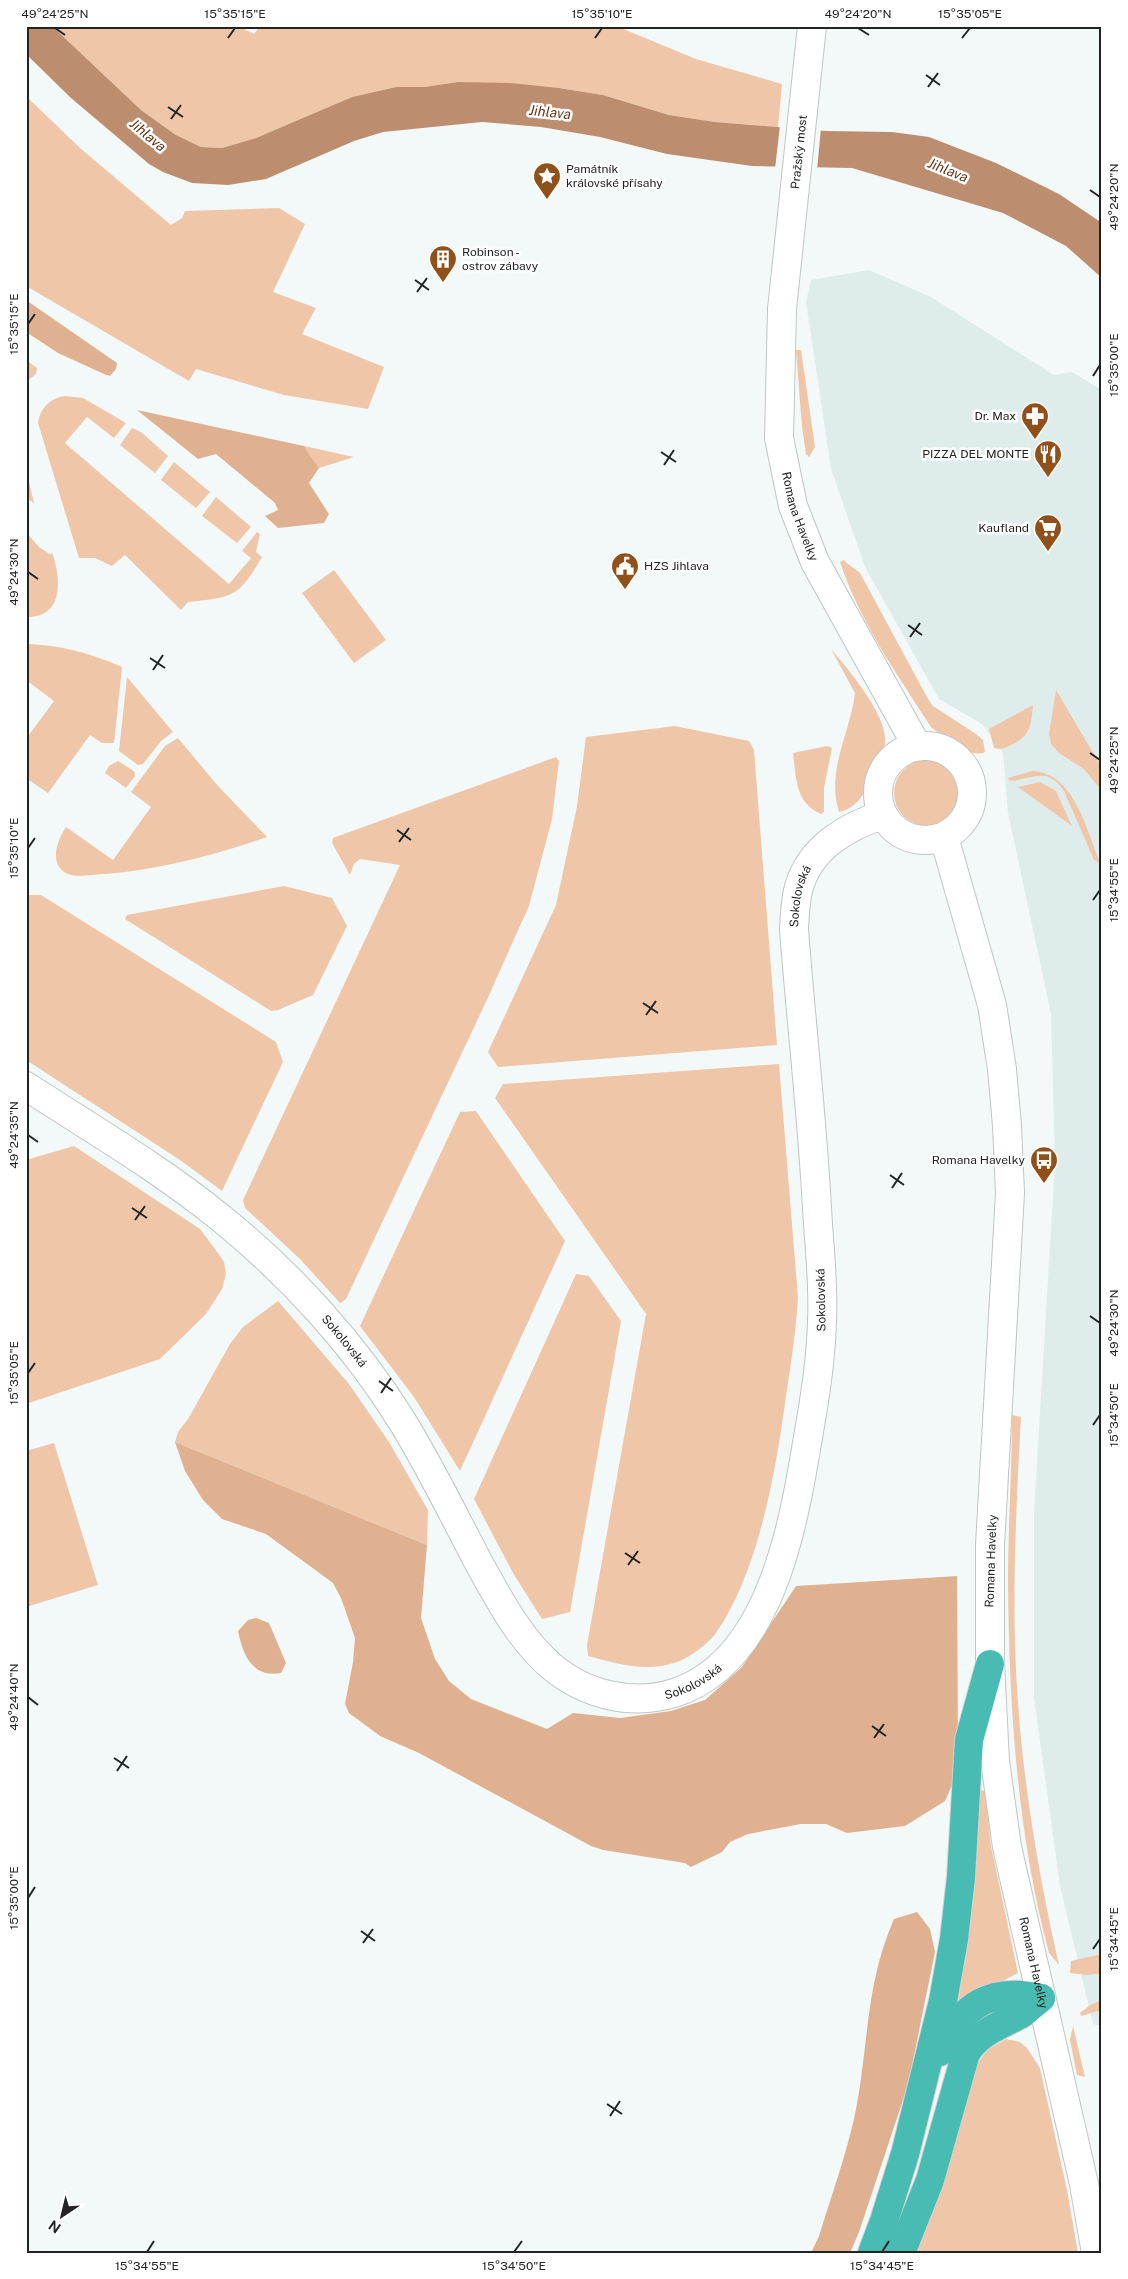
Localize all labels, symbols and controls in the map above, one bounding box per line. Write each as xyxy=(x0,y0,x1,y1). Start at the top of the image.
text: 49°24'25"N xyxy=(21,7,89,21)
text: 15°35'15"E xyxy=(204,7,266,21)
text: 15°35'10"E xyxy=(571,7,633,21)
text: 49°24'20"N xyxy=(825,7,891,21)
text: 15°35'05"E xyxy=(938,7,1002,21)
water label: Jihlava xyxy=(528,102,572,122)
street label: Pražský most xyxy=(788,114,810,190)
water label: Jihlava xyxy=(127,115,169,155)
water label: Jihlava xyxy=(926,155,970,185)
place icon: Památník královské přísahy xyxy=(532,161,562,200)
place label: Památník královské přísahy xyxy=(566,162,663,190)
text: 49°24'20"N xyxy=(1107,164,1121,230)
building icon: Robinson - ostrov zábavy xyxy=(428,244,458,283)
place label: Robinson - ostrov zábavy xyxy=(462,245,539,273)
text: 15°35'15"E xyxy=(7,293,21,355)
text: 15°35'00"E xyxy=(1107,333,1121,397)
pharmacy icon: Dr. Max xyxy=(1020,401,1050,440)
place label: Dr. Max xyxy=(974,409,1016,423)
restaurant icon: PIZZA DEL MONTE xyxy=(1033,439,1063,478)
place label: PIZZA DEL MONTE xyxy=(922,447,1029,461)
street label: Romana Havelky xyxy=(779,471,821,564)
supermarket icon: Kaufland xyxy=(1033,513,1063,552)
place label: Kaufland xyxy=(978,521,1029,535)
text: 49°24'30"N xyxy=(7,538,21,606)
public building icon: HZS Jihlava xyxy=(610,551,640,590)
place label: HZS Jihlava xyxy=(644,559,709,573)
text: 49°24'25"N xyxy=(1107,726,1121,794)
text: 15°35'10"E xyxy=(7,817,21,879)
text: 15°34'55"E xyxy=(1107,858,1121,922)
street label: Sokolovská xyxy=(787,863,814,928)
text: 49°24'35"N xyxy=(7,1101,21,1169)
bus stop icon: Romana Havelky xyxy=(1029,1145,1059,1184)
place label: Romana Havelky xyxy=(932,1153,1026,1167)
street label: Sokolovská xyxy=(813,1268,829,1332)
text: 49°24'30"N xyxy=(1107,1289,1121,1357)
street label: Sokolovská xyxy=(319,1312,370,1370)
text: 15°35'05"E xyxy=(7,1341,21,1405)
text: 15°34'50"E xyxy=(1107,1383,1121,1447)
street label: Romana Havelky xyxy=(982,1514,1000,1608)
street label: Sokolovská xyxy=(663,1661,725,1702)
text: 49°24'40"N xyxy=(7,1663,21,1731)
text: 15°35'00"E xyxy=(7,1866,21,1930)
text: 15°34'45"E xyxy=(1107,1907,1121,1971)
street label: Romana Havelky xyxy=(1016,1916,1051,2010)
north arrow xyxy=(38,2192,88,2242)
text: N xyxy=(45,2217,64,2236)
text: 15°34'55"E xyxy=(115,2259,179,2273)
text: 15°34'50"E xyxy=(482,2259,546,2273)
text: 15°34'45"E xyxy=(850,2259,914,2273)

